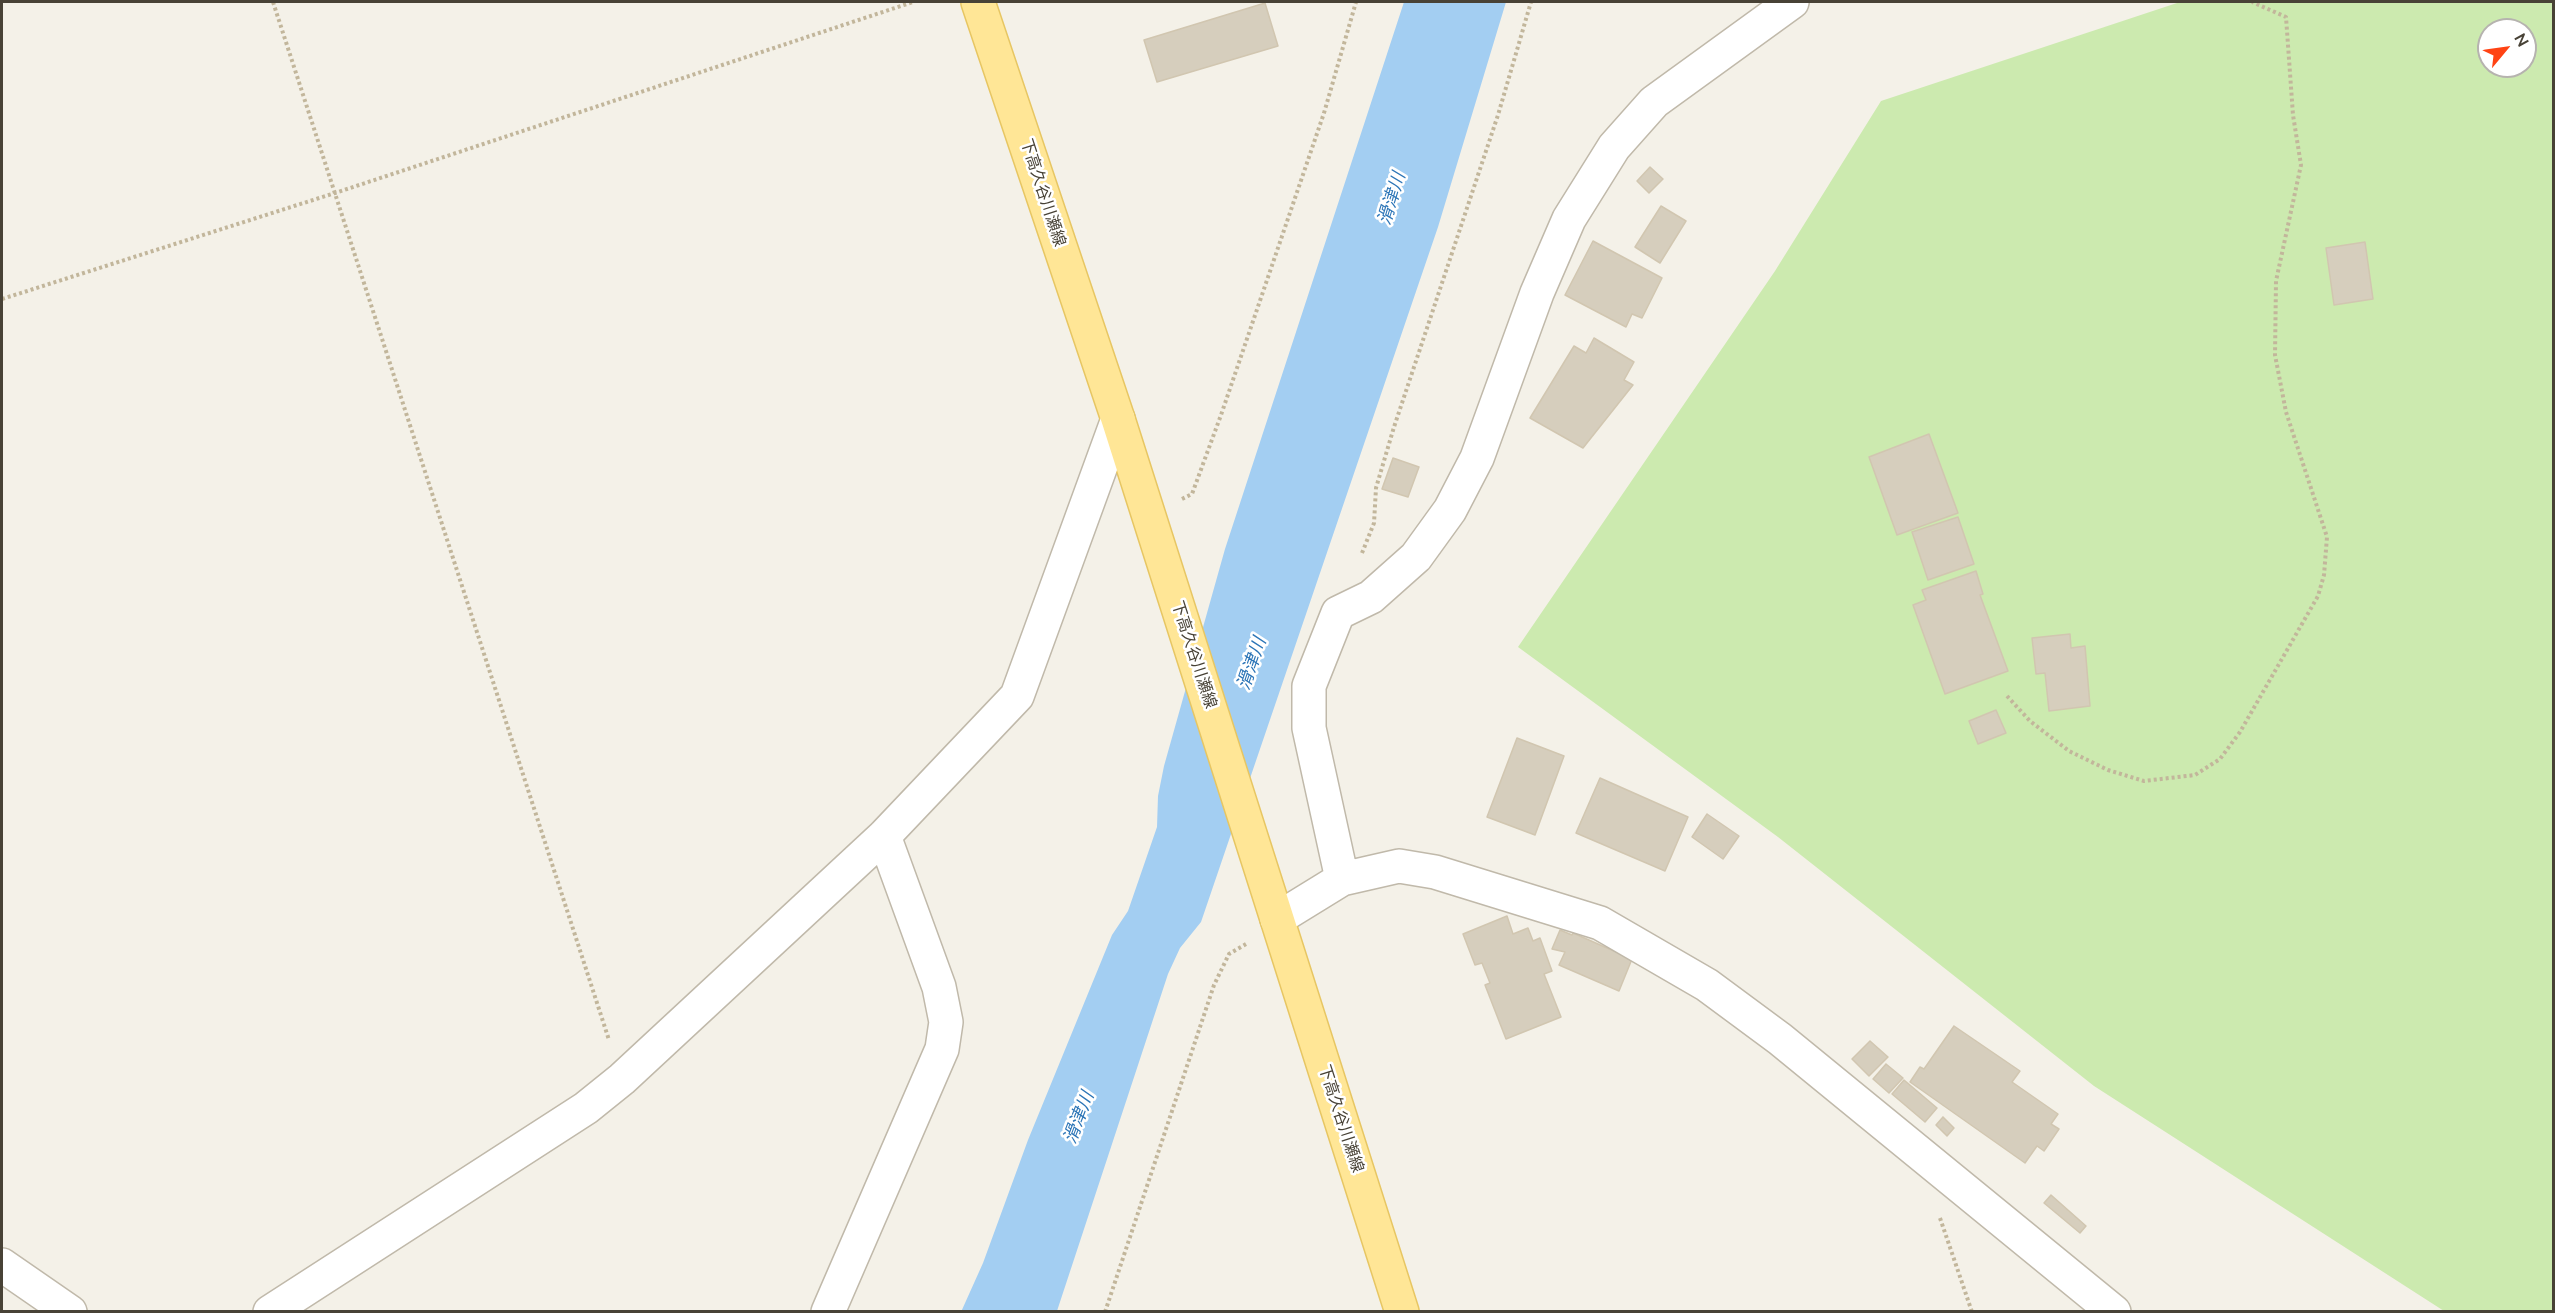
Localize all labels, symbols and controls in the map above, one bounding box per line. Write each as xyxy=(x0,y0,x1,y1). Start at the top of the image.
north arrow xyxy=(2477,18,2537,78)
text: N xyxy=(2508,30,2534,51)
street label: 下高久谷川瀬線 xyxy=(1016,137,1068,249)
water label: 滑津川 xyxy=(1375,170,1411,228)
street label: 下高久谷川瀬線 xyxy=(1167,599,1219,711)
water label: 滑津川 xyxy=(1234,635,1272,693)
street label: 下高久谷川瀬線 xyxy=(1314,1063,1366,1175)
water label: 滑津川 xyxy=(1060,1089,1100,1147)

